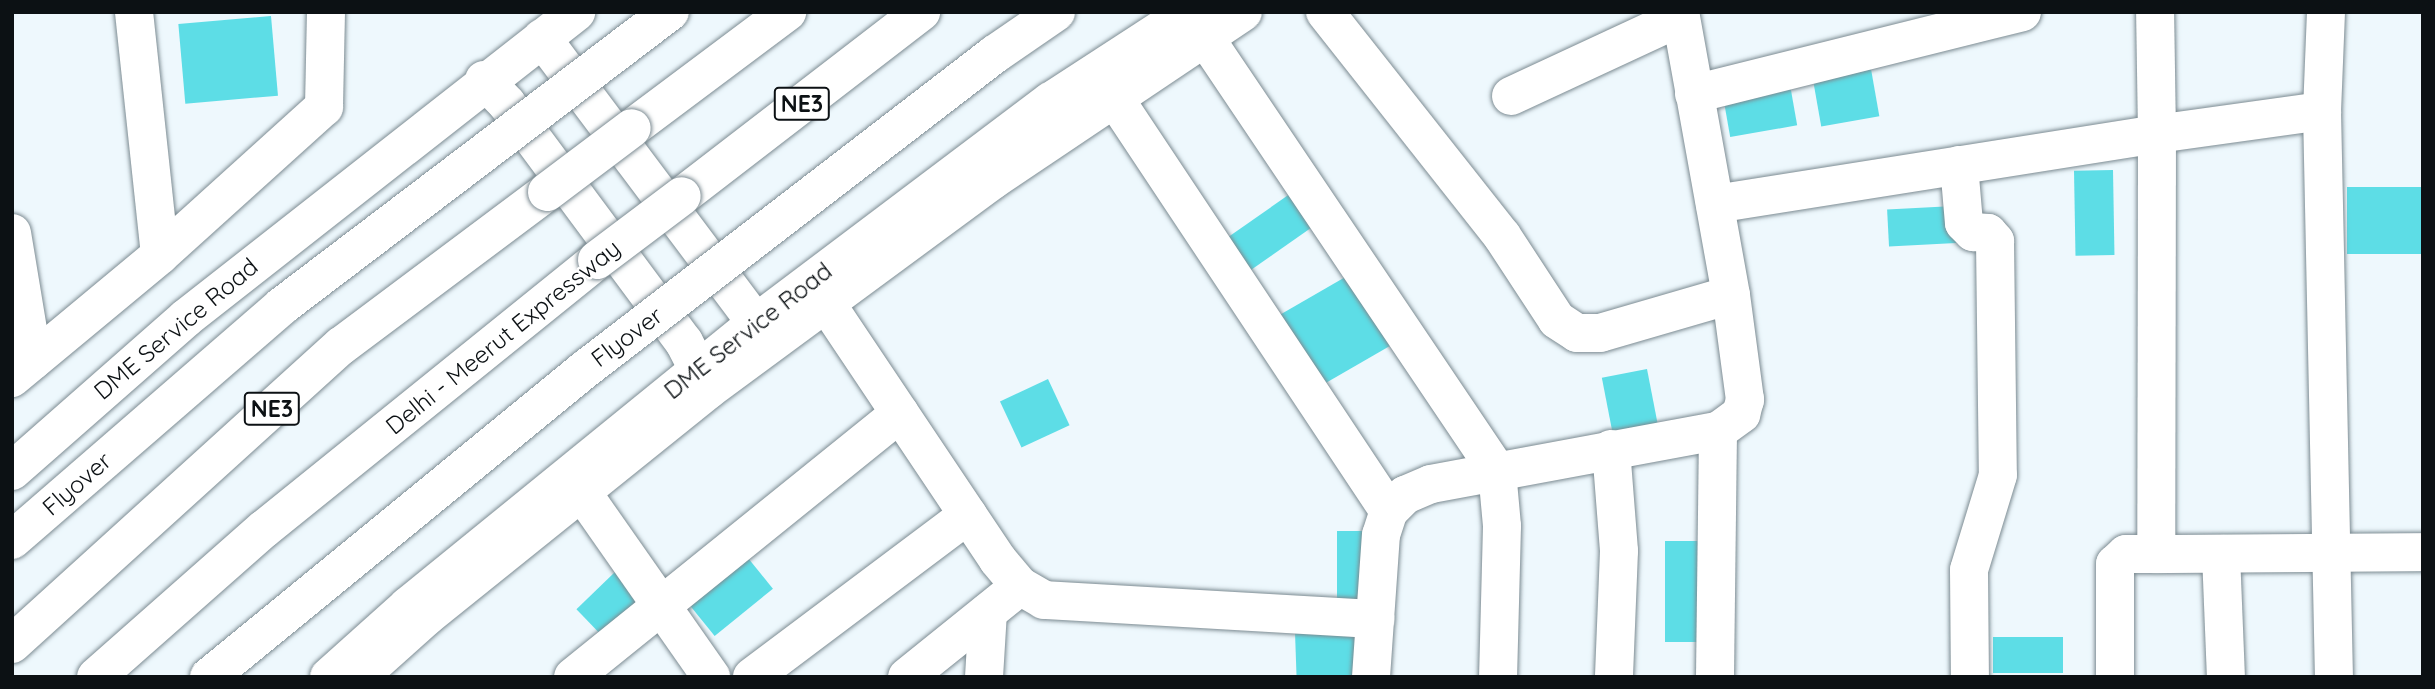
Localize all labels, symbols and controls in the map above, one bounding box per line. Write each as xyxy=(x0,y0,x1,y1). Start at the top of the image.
road number: NE3 xyxy=(772,85,832,124)
street label: Delhi - Meerut Expressway xyxy=(380,234,626,440)
street label: DME Service Road xyxy=(88,252,264,406)
street label: DME Service Road xyxy=(658,257,838,405)
street label: Flyover xyxy=(586,301,668,373)
road number: NE3 xyxy=(242,390,302,428)
street label: Flyover xyxy=(37,446,117,522)

